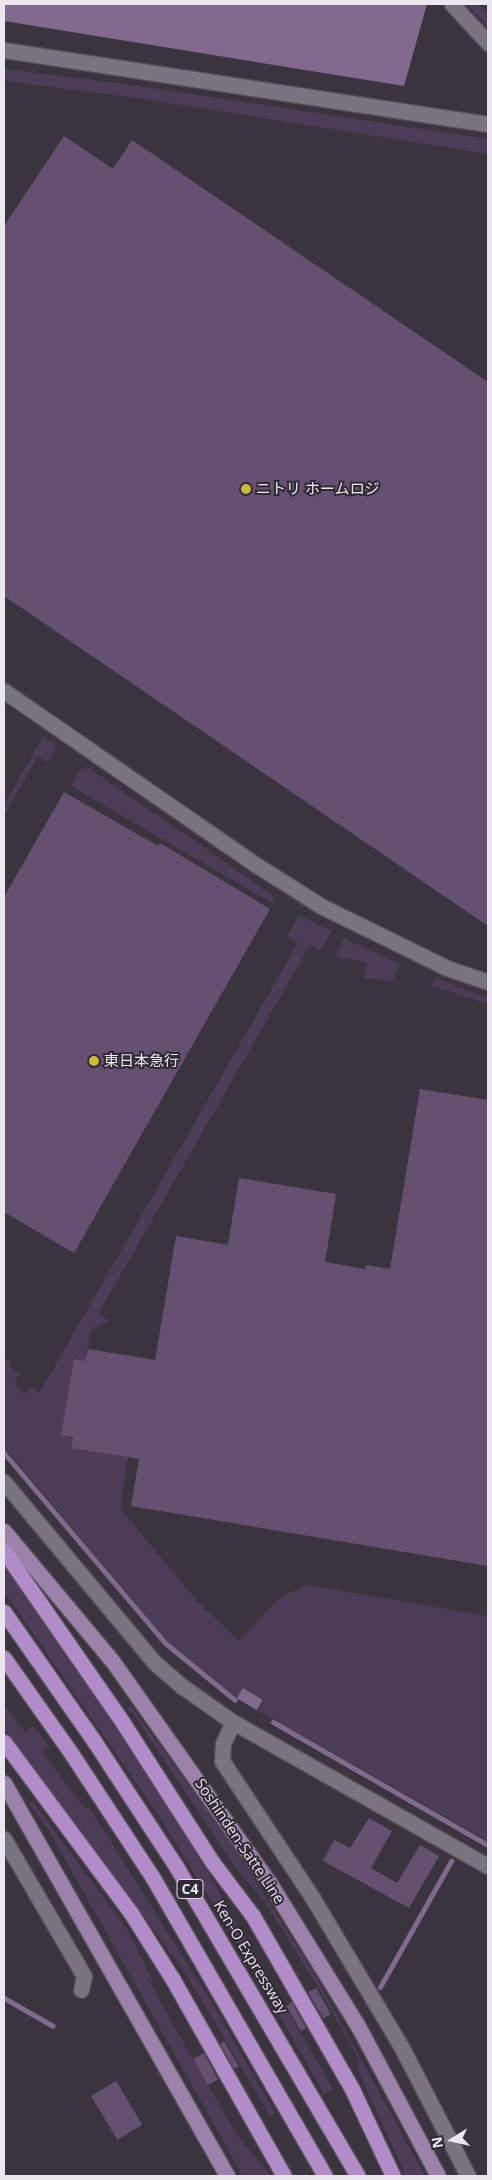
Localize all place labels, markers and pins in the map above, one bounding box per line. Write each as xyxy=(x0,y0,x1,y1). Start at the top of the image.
place label: ニトリ ホームロジ xyxy=(256,480,380,498)
marker: ニトリ ホームロジ xyxy=(240,483,252,495)
place label: 東日本急行 xyxy=(104,1052,179,1070)
marker: 東日本急行 xyxy=(88,1055,100,1067)

